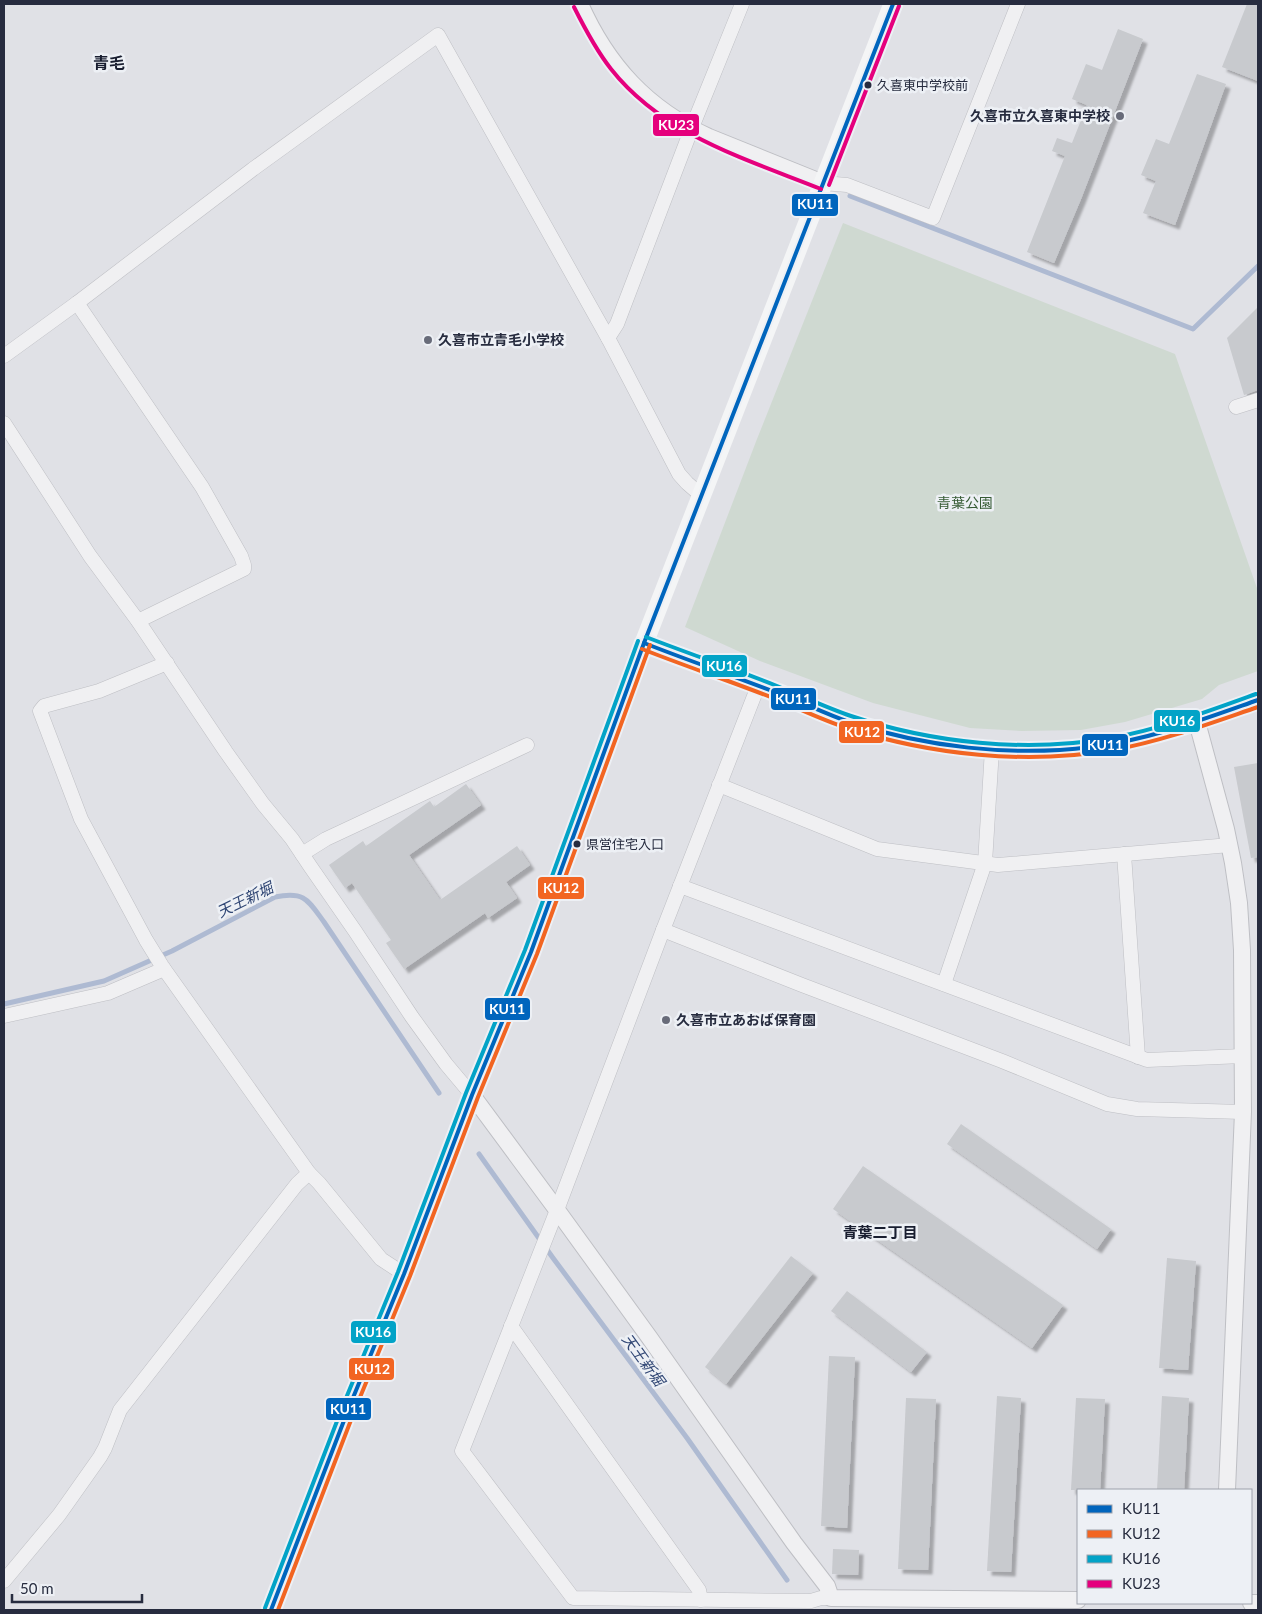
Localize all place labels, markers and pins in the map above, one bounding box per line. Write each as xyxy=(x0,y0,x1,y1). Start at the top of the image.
place label: 久喜東中学校前 xyxy=(877,77,968,93)
marker: 久喜東中学校前 xyxy=(863,80,873,90)
place label: 久喜市立久喜東中学校 xyxy=(970,107,1110,124)
marker: 久喜市立久喜東中学校 xyxy=(1114,110,1126,122)
place label: 久喜市立青毛小学校 xyxy=(438,331,564,348)
marker: 久喜市立青毛小学校 xyxy=(422,334,434,346)
place label: 県営住宅入口 xyxy=(586,836,664,852)
marker: 県営住宅入口 xyxy=(572,839,582,849)
place label: 久喜市立あおば保育園 xyxy=(676,1011,816,1028)
marker: 久喜市立あおば保育園 xyxy=(660,1014,672,1026)

